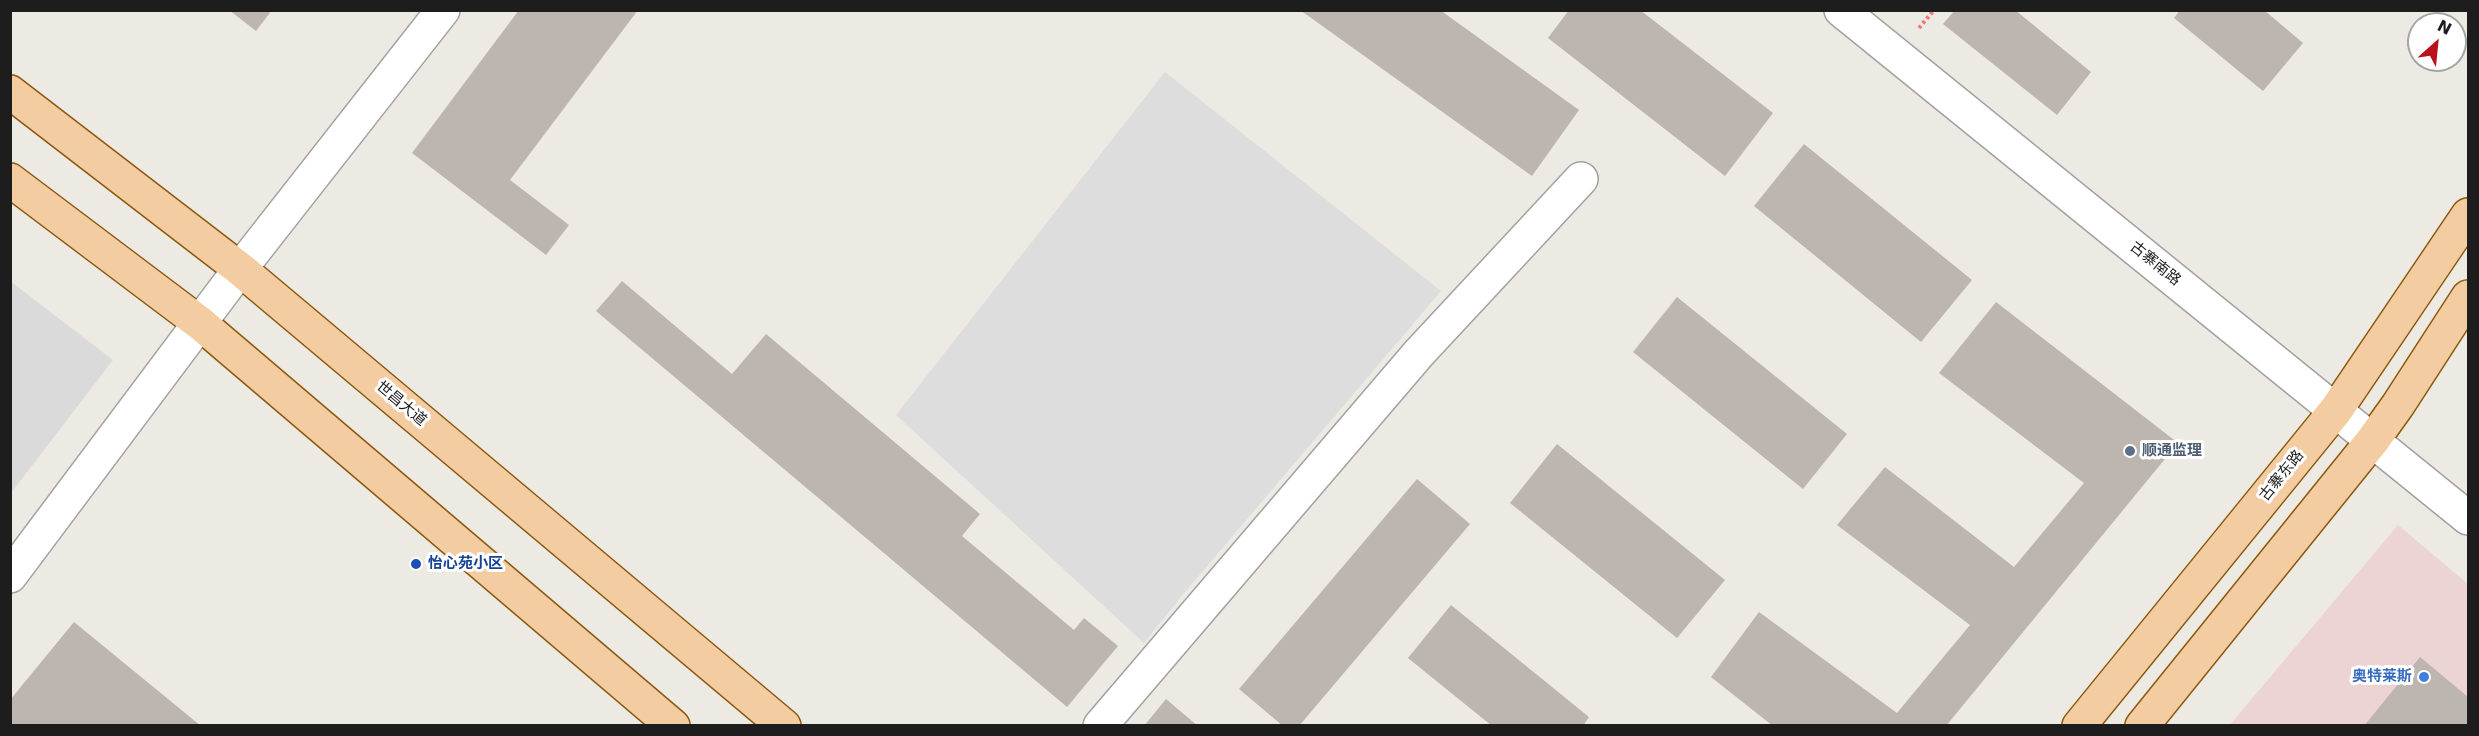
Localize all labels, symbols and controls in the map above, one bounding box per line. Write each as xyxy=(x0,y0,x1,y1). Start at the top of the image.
north arrow xyxy=(2407,12,2467,72)
text: N xyxy=(2434,16,2455,39)
street label: 古寨南路 xyxy=(2126,238,2184,290)
street label: 世昌大道 xyxy=(372,378,430,430)
place label: 顺通监理 xyxy=(2142,442,2202,460)
marker: 顺通监理 xyxy=(2123,444,2137,458)
street label: 古寨东路 xyxy=(2256,447,2308,505)
place label: 怡心苑小区 xyxy=(428,555,503,573)
marker: 怡心苑小区 xyxy=(409,557,423,571)
place label: 奥特莱斯 xyxy=(2352,668,2412,686)
marker: 奥特莱斯 xyxy=(2417,670,2431,684)

